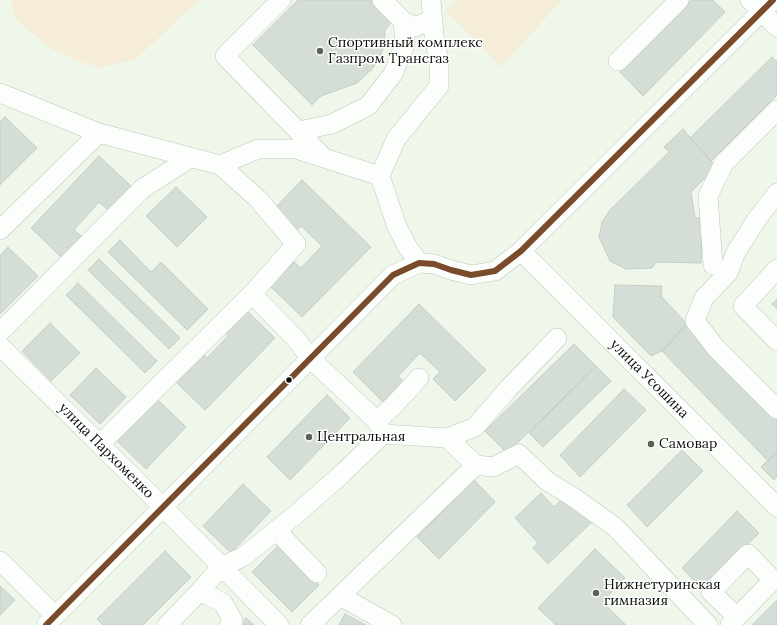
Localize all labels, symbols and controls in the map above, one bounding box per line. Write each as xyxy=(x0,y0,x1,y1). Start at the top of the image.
place label: Спортивный комплекс Газпром Трансгаз xyxy=(328,35,483,68)
marker: Спортивный комплекс Газпром Трансгаз xyxy=(315,46,325,56)
street label: улица Усошина xyxy=(606,336,692,422)
unlabelled marker xyxy=(284,375,294,385)
street label: улица Пархоменко xyxy=(55,400,157,502)
place label: Центральная xyxy=(317,429,405,445)
marker: Центральная xyxy=(304,432,314,442)
place label: Самовар xyxy=(659,436,717,452)
marker: Самовар xyxy=(646,439,656,449)
place label: Нижнетуринская гимназия xyxy=(604,577,721,610)
marker: Нижнетуринская гимназия xyxy=(591,588,601,598)

